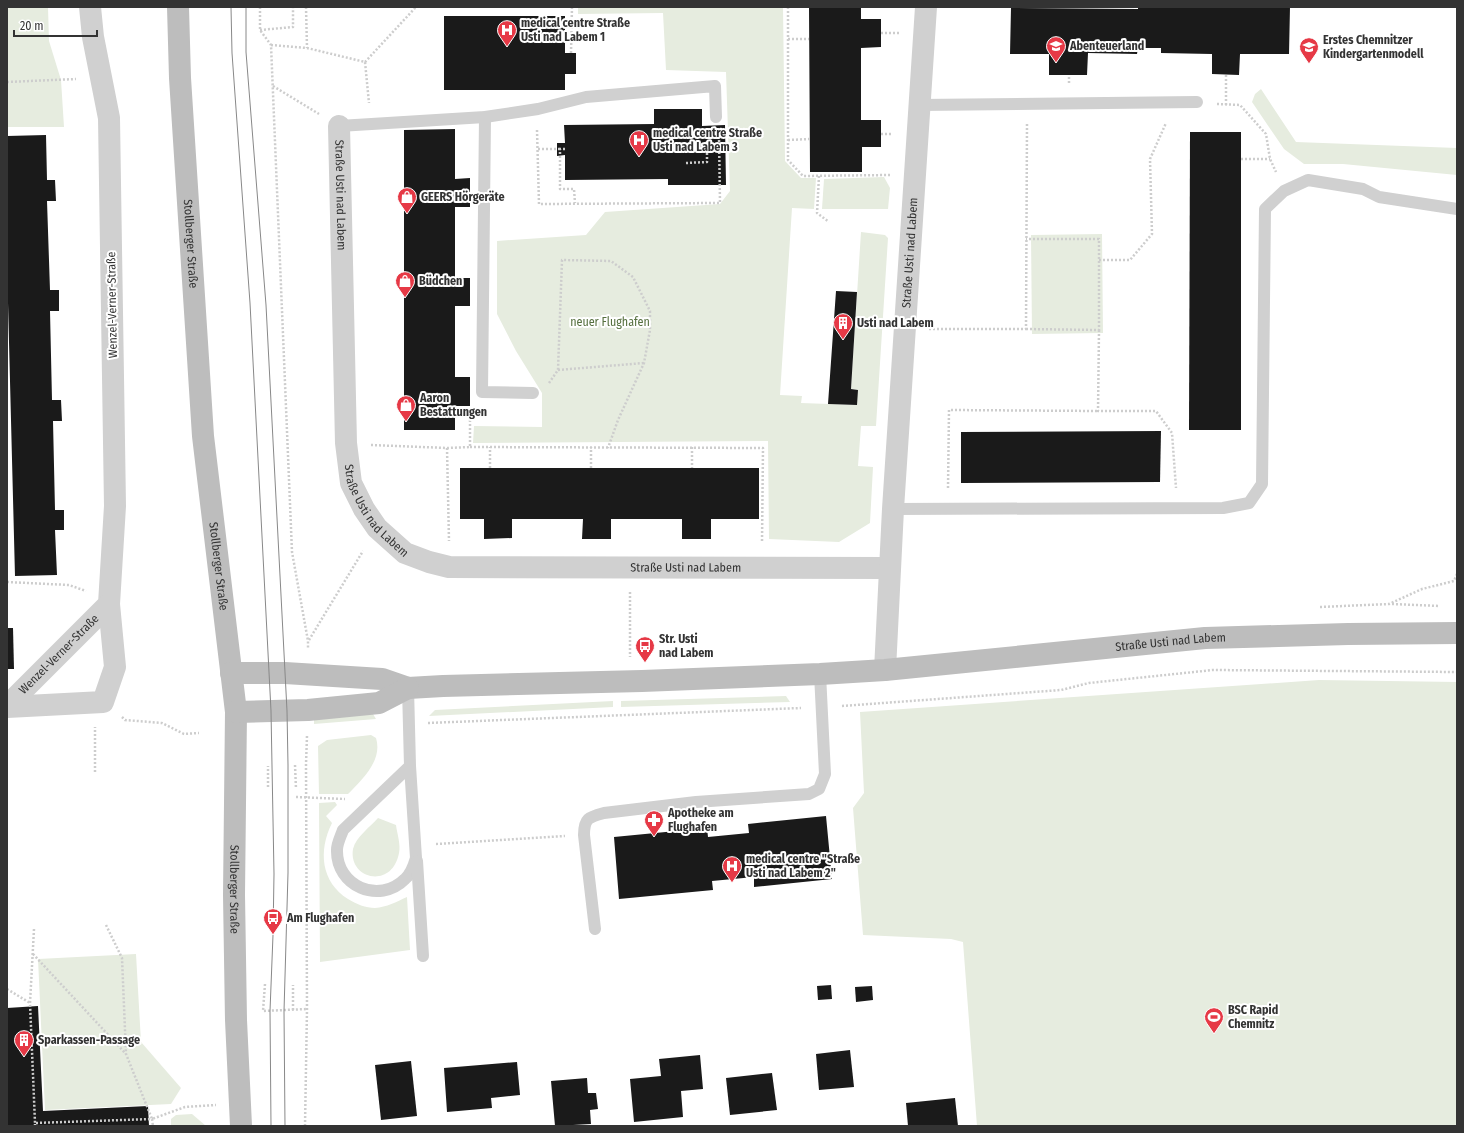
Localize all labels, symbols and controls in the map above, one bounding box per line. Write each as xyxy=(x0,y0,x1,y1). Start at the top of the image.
scale bar xyxy=(14,12,97,38)
place label: medical centre Straße Usti nad Labem 1 xyxy=(521,16,630,44)
text: 20 m xyxy=(20,19,44,33)
hospital icon: medical centre Straße Usti nad Labem 1 xyxy=(496,19,518,47)
place label: Erstes Chemnitzer Kindergartenmodell xyxy=(1323,33,1424,61)
school or university icon: Abenteuerland xyxy=(1045,35,1067,63)
school or university icon: Erstes Chemnitzer Kindergartenmodell xyxy=(1298,36,1320,64)
place label: Abenteuerland xyxy=(1069,39,1144,53)
place label: medical centre Straße Usti nad Labem 3 xyxy=(653,126,762,154)
hospital icon: medical centre Straße Usti nad Labem 3 xyxy=(628,129,650,157)
street label: Straße Usti nad Labem xyxy=(332,139,349,251)
shop icon: GEERS Hörgeräte xyxy=(396,186,418,214)
place label: GEERS Hörgeräte xyxy=(421,190,505,204)
street label: Straße Usti nad Labem xyxy=(899,197,920,309)
street label: Stollberger Straße xyxy=(181,199,200,289)
street label: Wenzel-Verner-Straße xyxy=(104,251,120,358)
shop icon: Büdchen xyxy=(394,270,416,298)
place label: Büdchen xyxy=(419,274,462,288)
building icon: Usti nad Labem xyxy=(832,312,854,340)
park label: neuer Flughafen xyxy=(570,315,650,329)
place label: Usti nad Labem xyxy=(857,316,934,330)
place label: Aaron Bestattungen xyxy=(419,391,487,419)
shop icon: Aaron Bestattungen xyxy=(395,394,417,422)
street label: Straße Usti nad Labem xyxy=(342,463,411,560)
street label: Stollberger Straße xyxy=(206,521,231,611)
street label: Straße Usti nad Labem xyxy=(630,560,741,575)
street label: Wenzel-Verner-Straße xyxy=(16,611,102,697)
street label: Straße Usti nad Labem xyxy=(1115,630,1226,654)
place label: Str. Usti nad Labem xyxy=(659,632,714,660)
bus stop icon: Str. Usti nad Labem xyxy=(634,635,656,663)
place label: Apotheke am Flughafen xyxy=(667,806,734,834)
pharmacy icon: Apotheke am Flughafen xyxy=(643,809,665,837)
street label: Stollberger Straße xyxy=(227,845,242,934)
place label: medical centre "Straße Usti nad Labem 2" xyxy=(746,852,860,880)
hospital icon: medical centre "Straße Usti nad Labem 2" xyxy=(721,855,743,883)
bus stop icon: Am Flughafen xyxy=(262,907,284,935)
place label: Am Flughafen xyxy=(286,911,354,925)
place label: BSC Rapid Chemnitz xyxy=(1228,1003,1278,1031)
sports icon: BSC Rapid Chemnitz xyxy=(1203,1006,1225,1034)
building icon: Sparkassen-Passage xyxy=(13,1029,35,1057)
place label: Sparkassen-Passage xyxy=(38,1033,140,1047)

